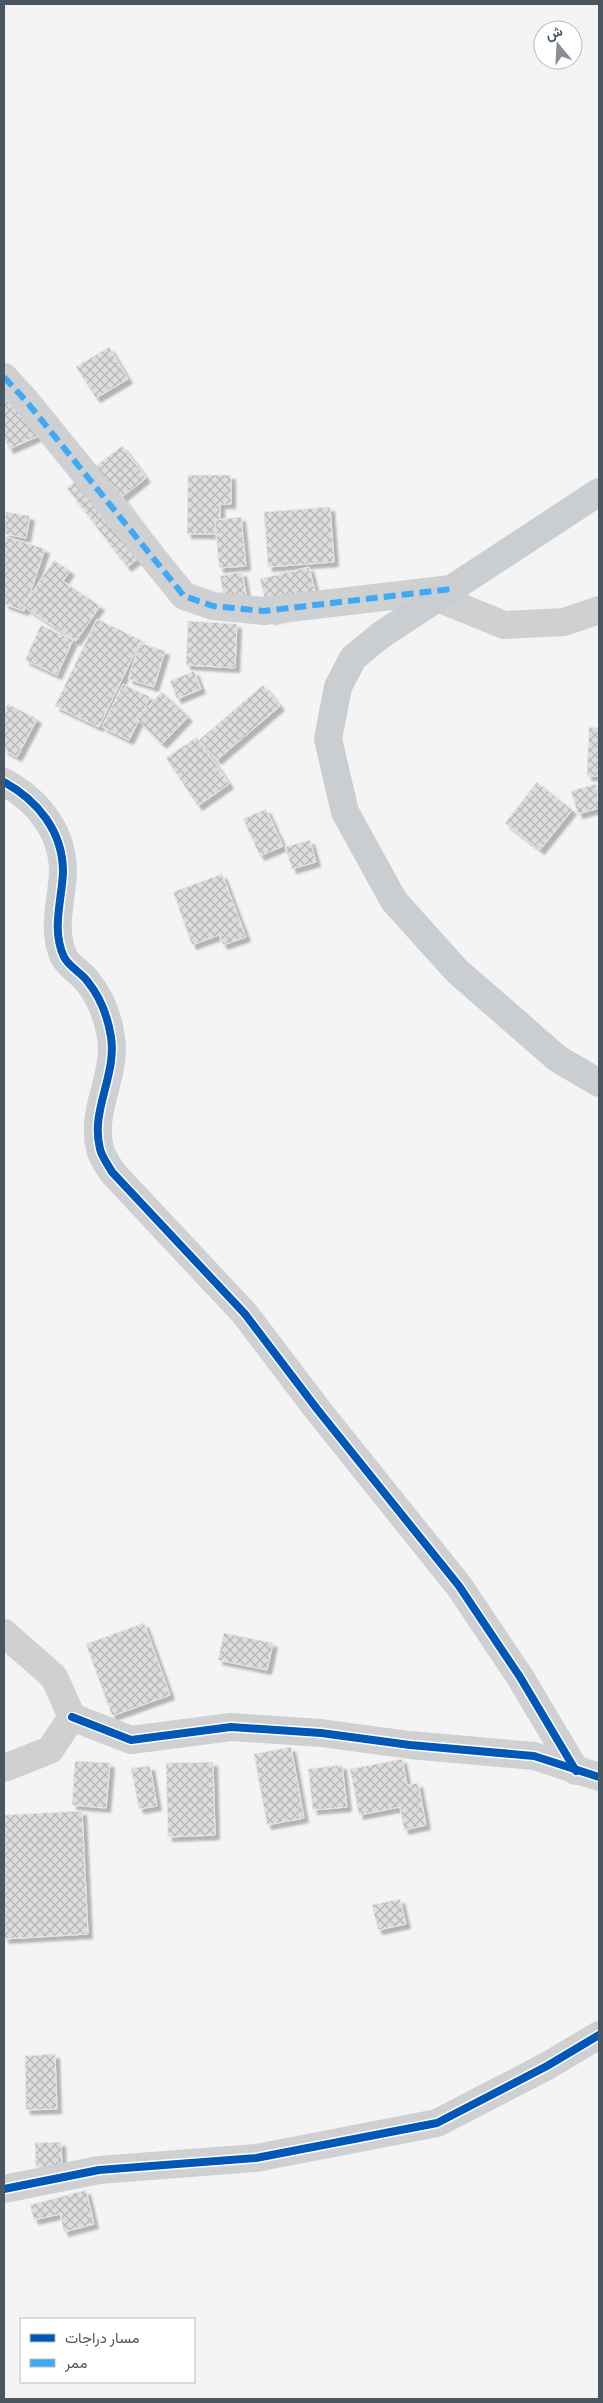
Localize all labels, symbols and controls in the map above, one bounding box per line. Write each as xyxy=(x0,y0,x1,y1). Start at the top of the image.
north arrow xyxy=(533,20,583,70)
text: ش xyxy=(543,21,566,46)
legend xyxy=(20,2318,195,2383)
text: مسار دراجات xyxy=(65,2328,140,2349)
text: ممر xyxy=(64,2353,87,2374)

